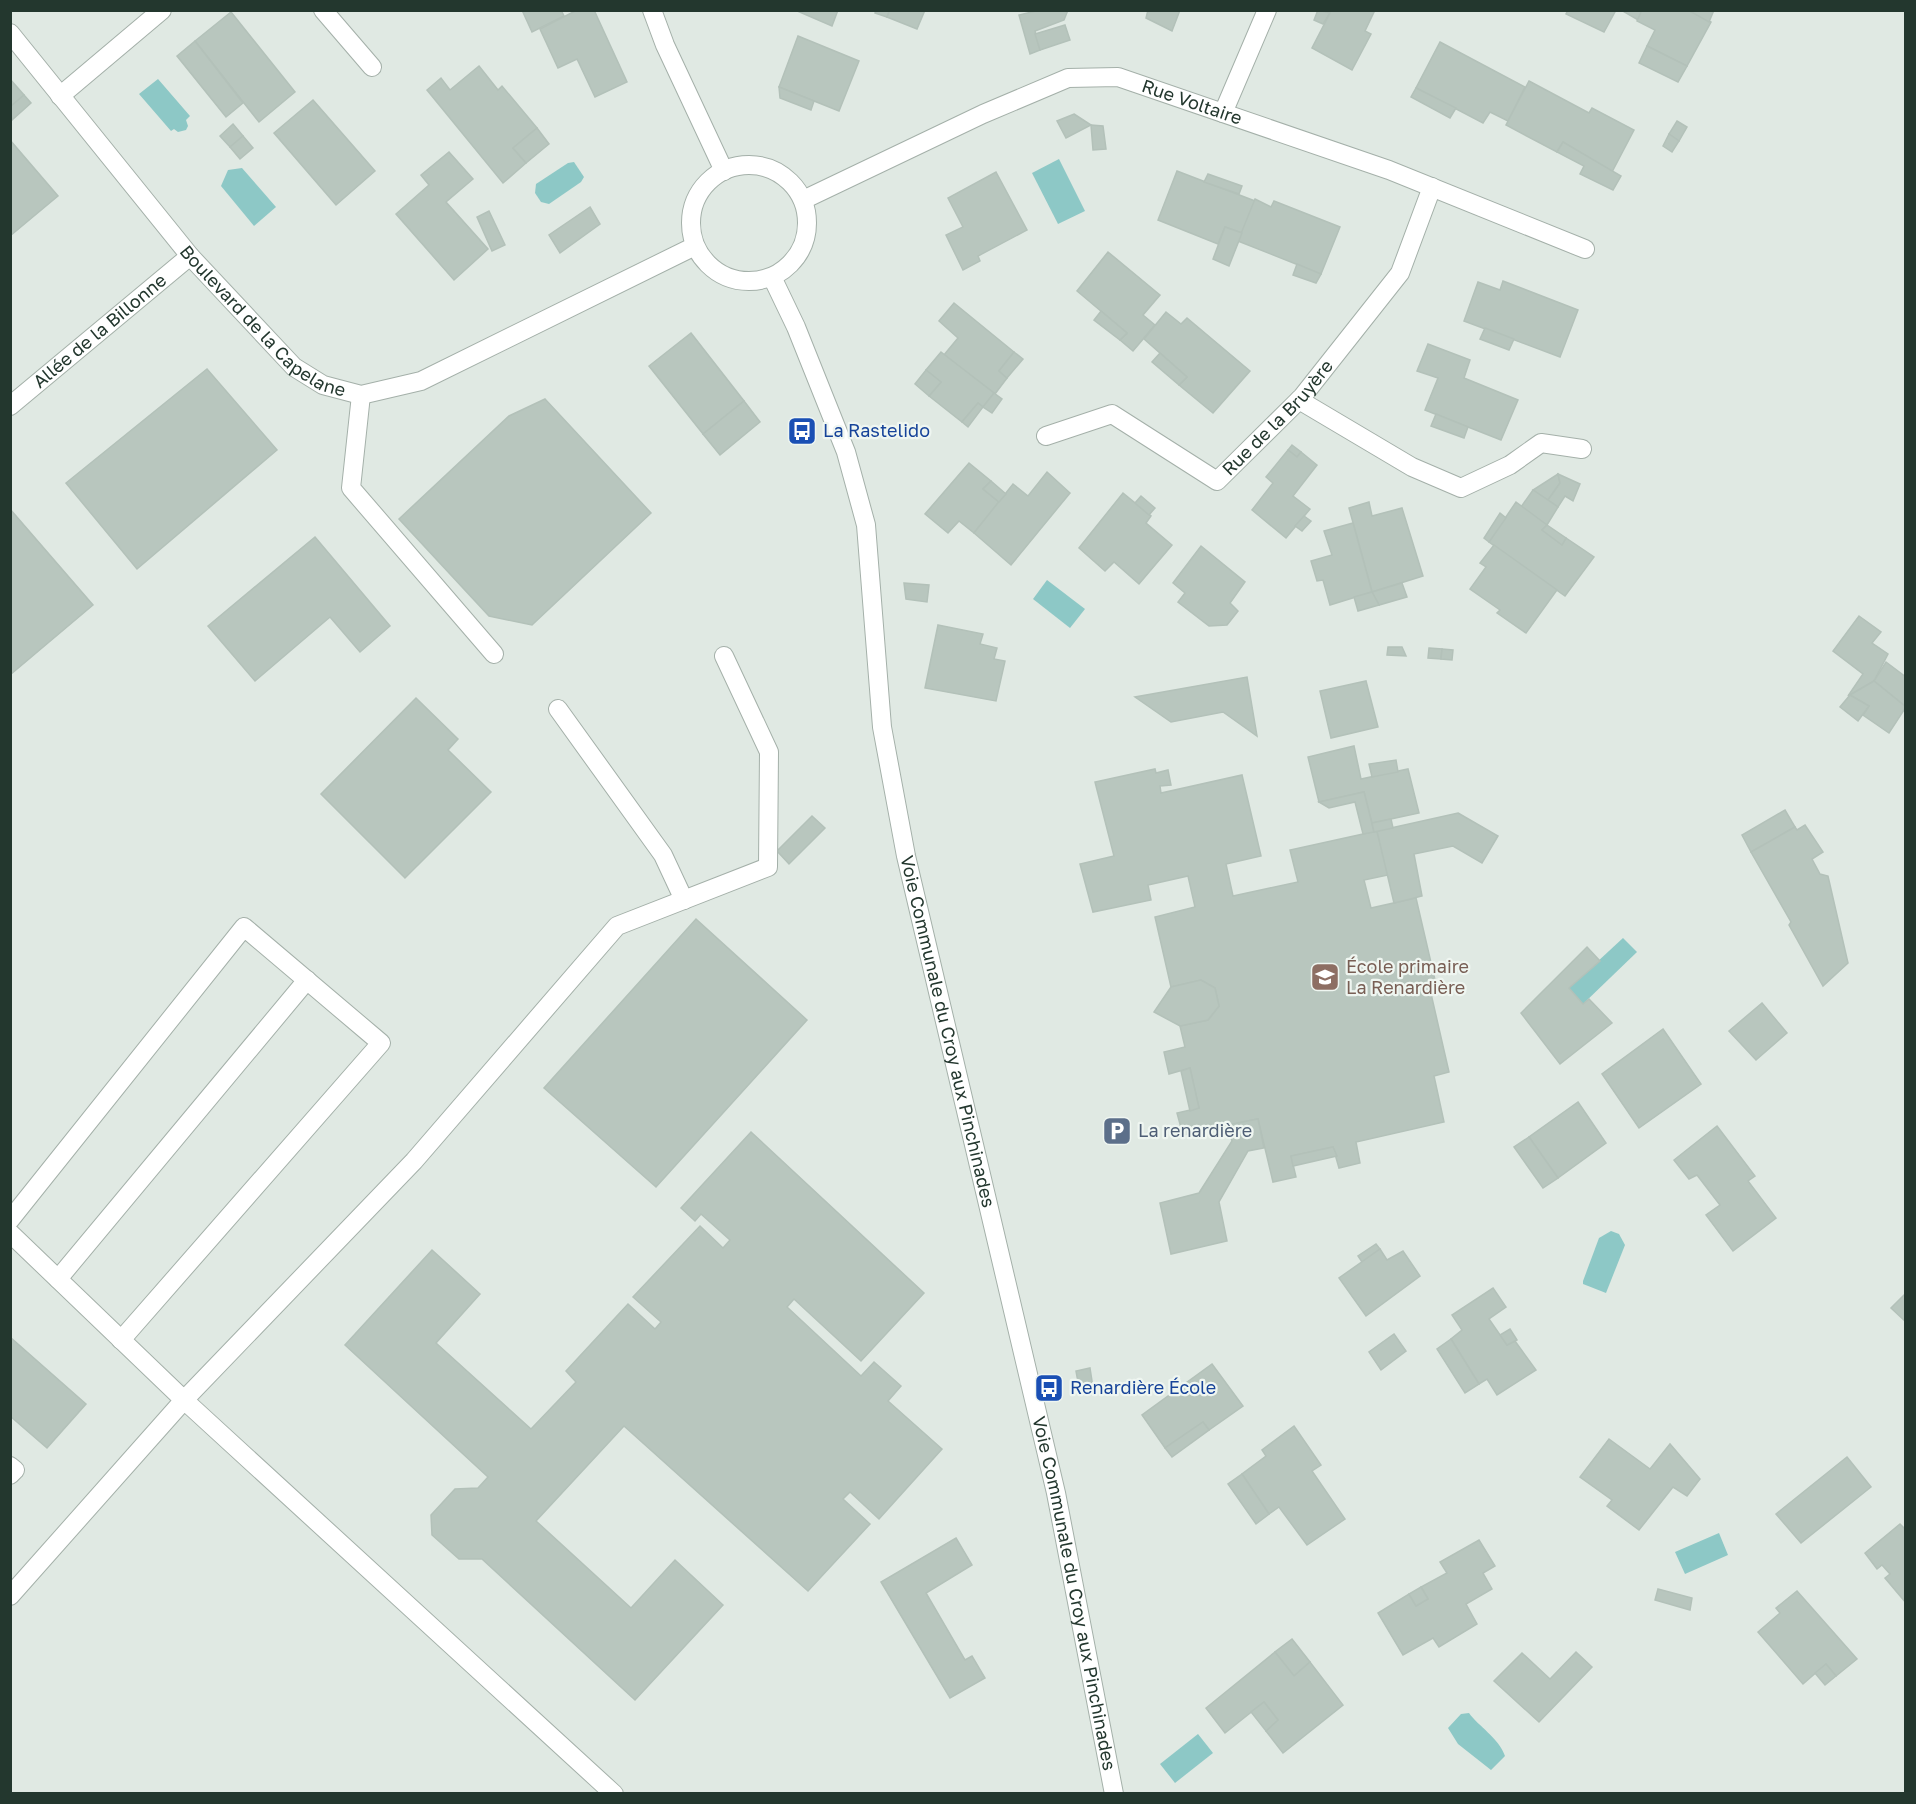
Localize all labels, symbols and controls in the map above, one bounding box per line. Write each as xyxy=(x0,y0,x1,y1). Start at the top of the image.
street label: Rue Voltaire xyxy=(1139,74,1245,129)
street label: Boulevard de la Capelane xyxy=(176,240,348,401)
street label: Allée de la Billonne xyxy=(28,269,170,392)
street label: Rue de la Bruyère xyxy=(1217,355,1337,480)
bus stop icon: La Rastelido xyxy=(786,415,818,447)
place label: La Rastelido xyxy=(823,419,930,441)
street label: Voie Communale du Croy aux Pinchinades xyxy=(896,853,1000,1210)
place label: École primaire La Renardière xyxy=(1346,955,1469,998)
school or university icon: École primaire La Renardière xyxy=(1309,961,1341,993)
parking icon: La renardière xyxy=(1101,1115,1133,1147)
place label: La renardière xyxy=(1138,1119,1252,1141)
bus stop icon: Renardière École xyxy=(1033,1372,1065,1404)
place label: Renardière École xyxy=(1070,1376,1216,1398)
street label: Voie Communale du Croy aux Pinchinades xyxy=(1028,1414,1121,1772)

